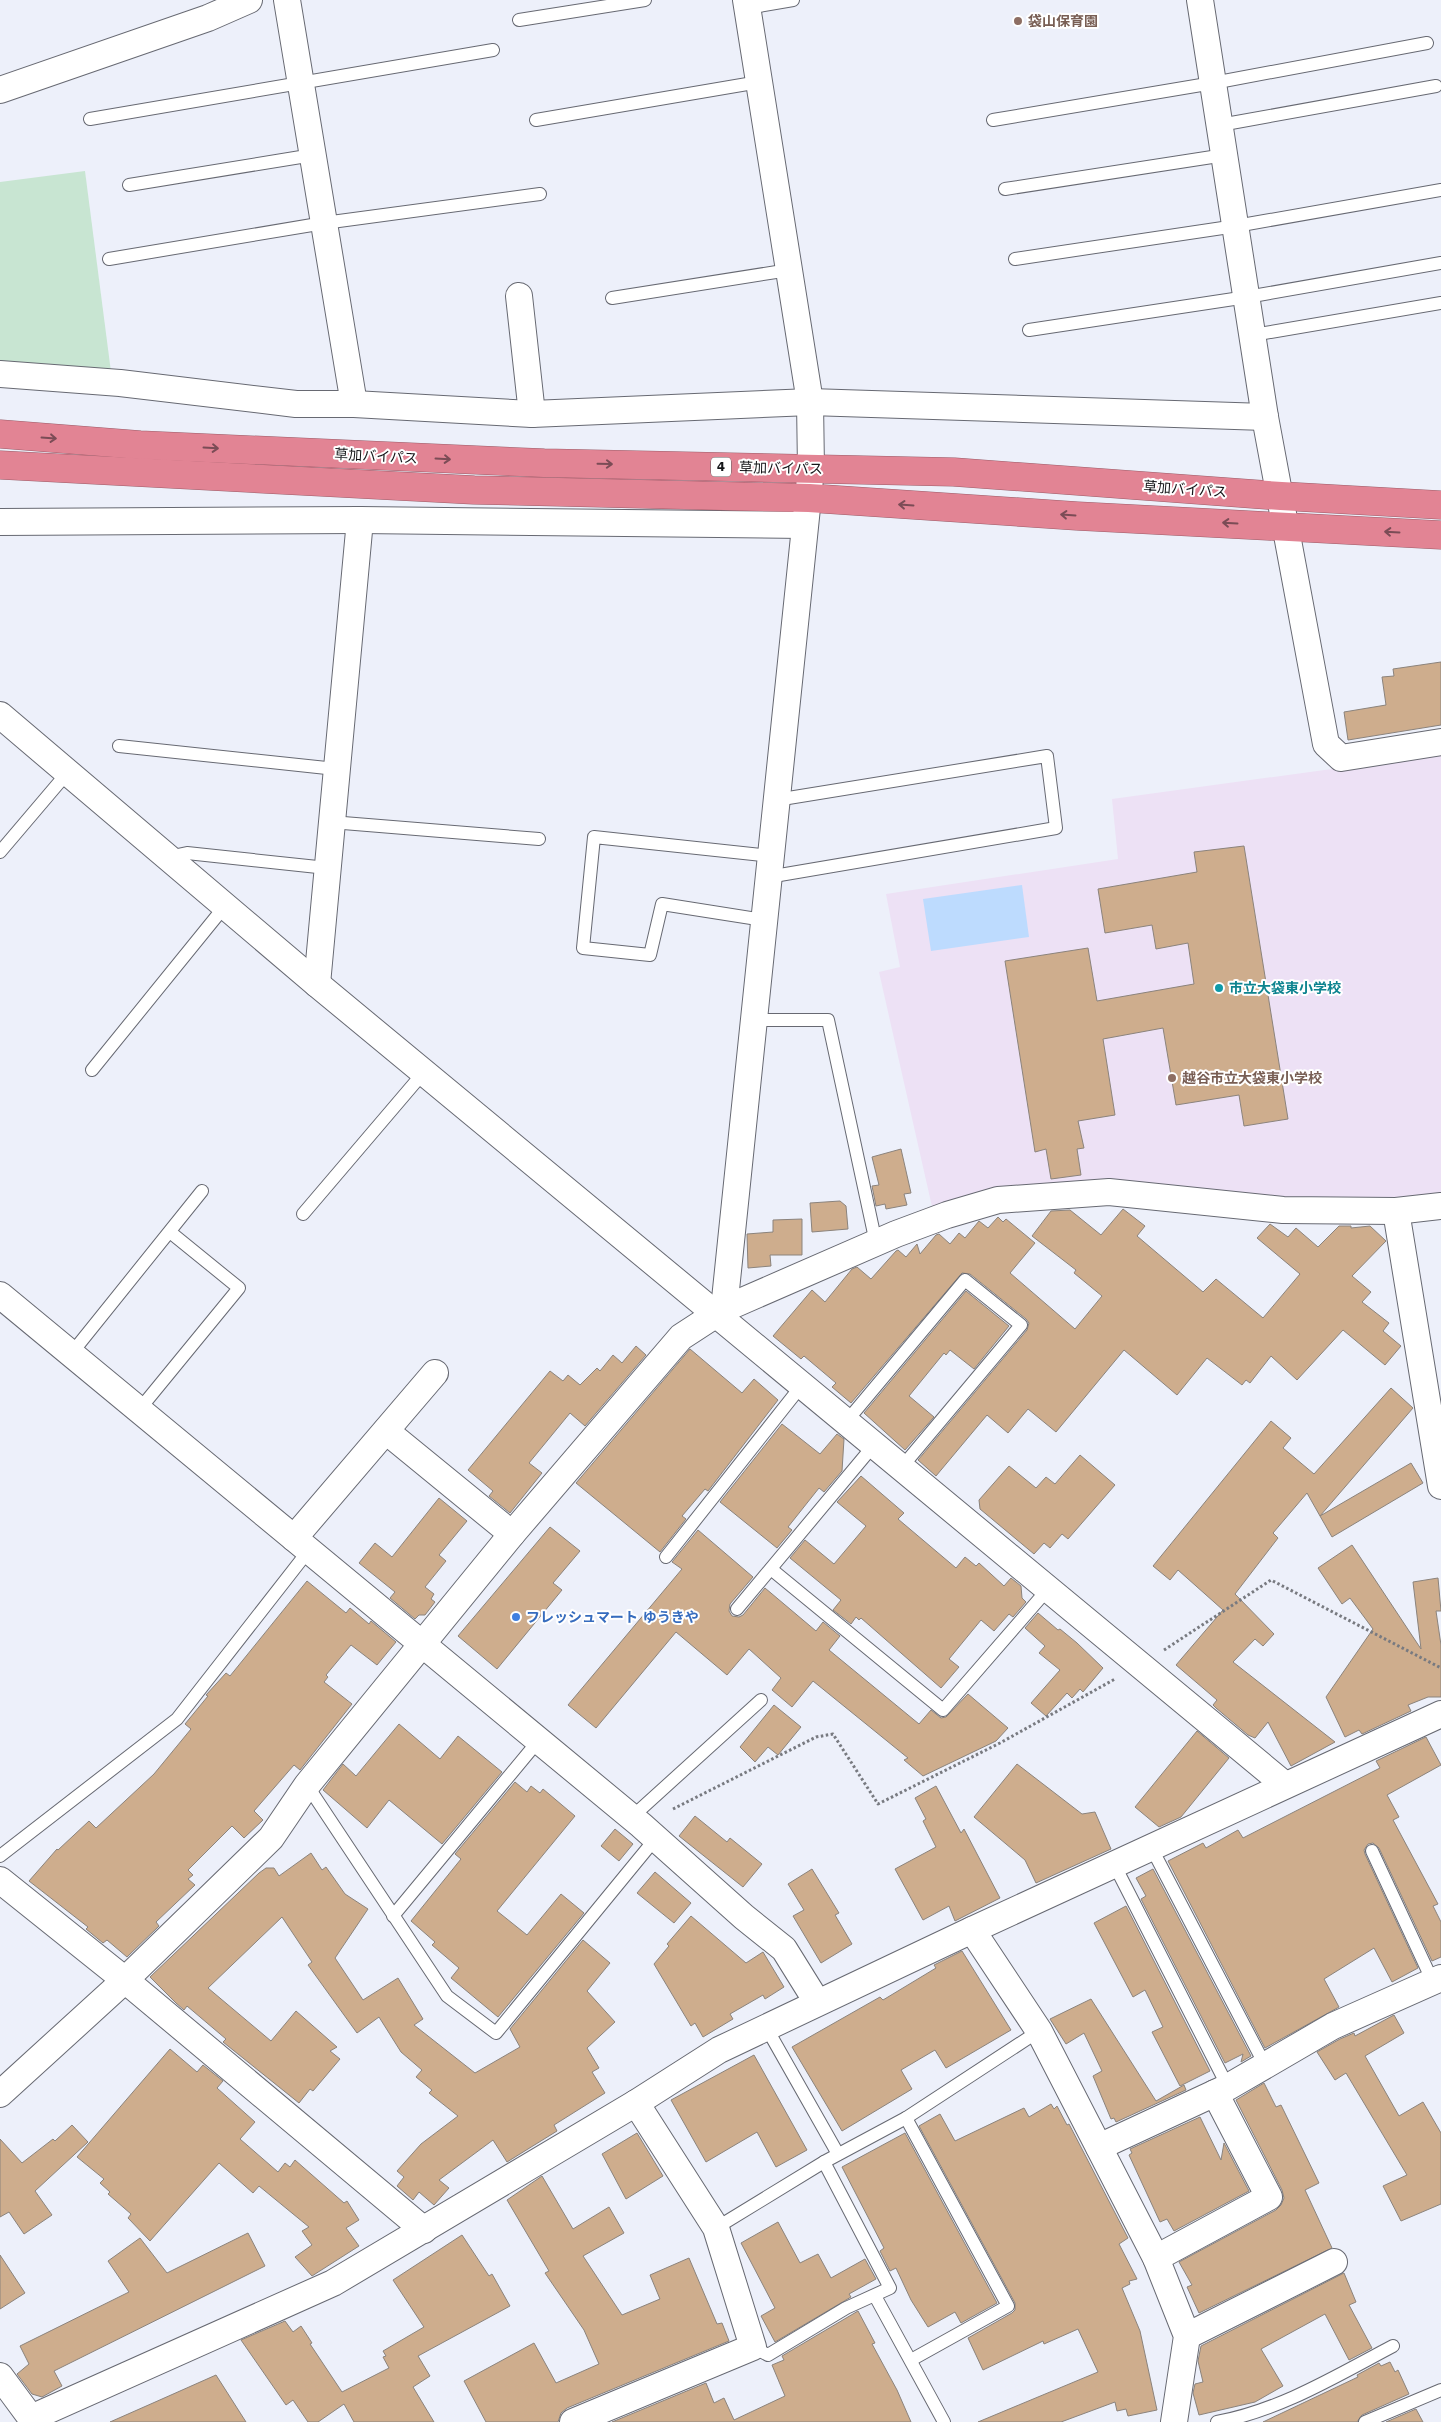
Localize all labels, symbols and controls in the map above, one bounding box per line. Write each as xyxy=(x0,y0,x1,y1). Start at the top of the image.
place label: 袋山保育園 xyxy=(1028,13,1098,29)
marker: 袋山保育園 xyxy=(1012,15,1024,27)
one-way arrow xyxy=(40,434,56,443)
one-way arrow xyxy=(203,444,219,453)
street label: 草加バイパス xyxy=(334,446,418,466)
one-way arrow xyxy=(435,454,451,463)
road number: 4 xyxy=(711,458,731,477)
one-way arrow xyxy=(597,459,613,469)
street label: 草加バイパス xyxy=(739,459,823,477)
street label: 草加バイパス xyxy=(1143,478,1227,500)
one-way arrow xyxy=(898,500,914,509)
one-way arrow xyxy=(1060,511,1076,520)
one-way arrow xyxy=(1222,519,1238,528)
one-way arrow xyxy=(1385,527,1401,536)
place label: 市立大袋東小学校 xyxy=(1229,980,1341,996)
marker: 市立大袋東小学校 xyxy=(1213,982,1225,994)
place label: 越谷市立大袋東小学校 xyxy=(1182,1070,1322,1086)
marker: 越谷市立大袋東小学校 xyxy=(1166,1072,1178,1084)
place label: フレッシュマート ゆうきや xyxy=(526,1609,699,1625)
marker: フレッシュマート ゆうきや xyxy=(510,1611,522,1623)

